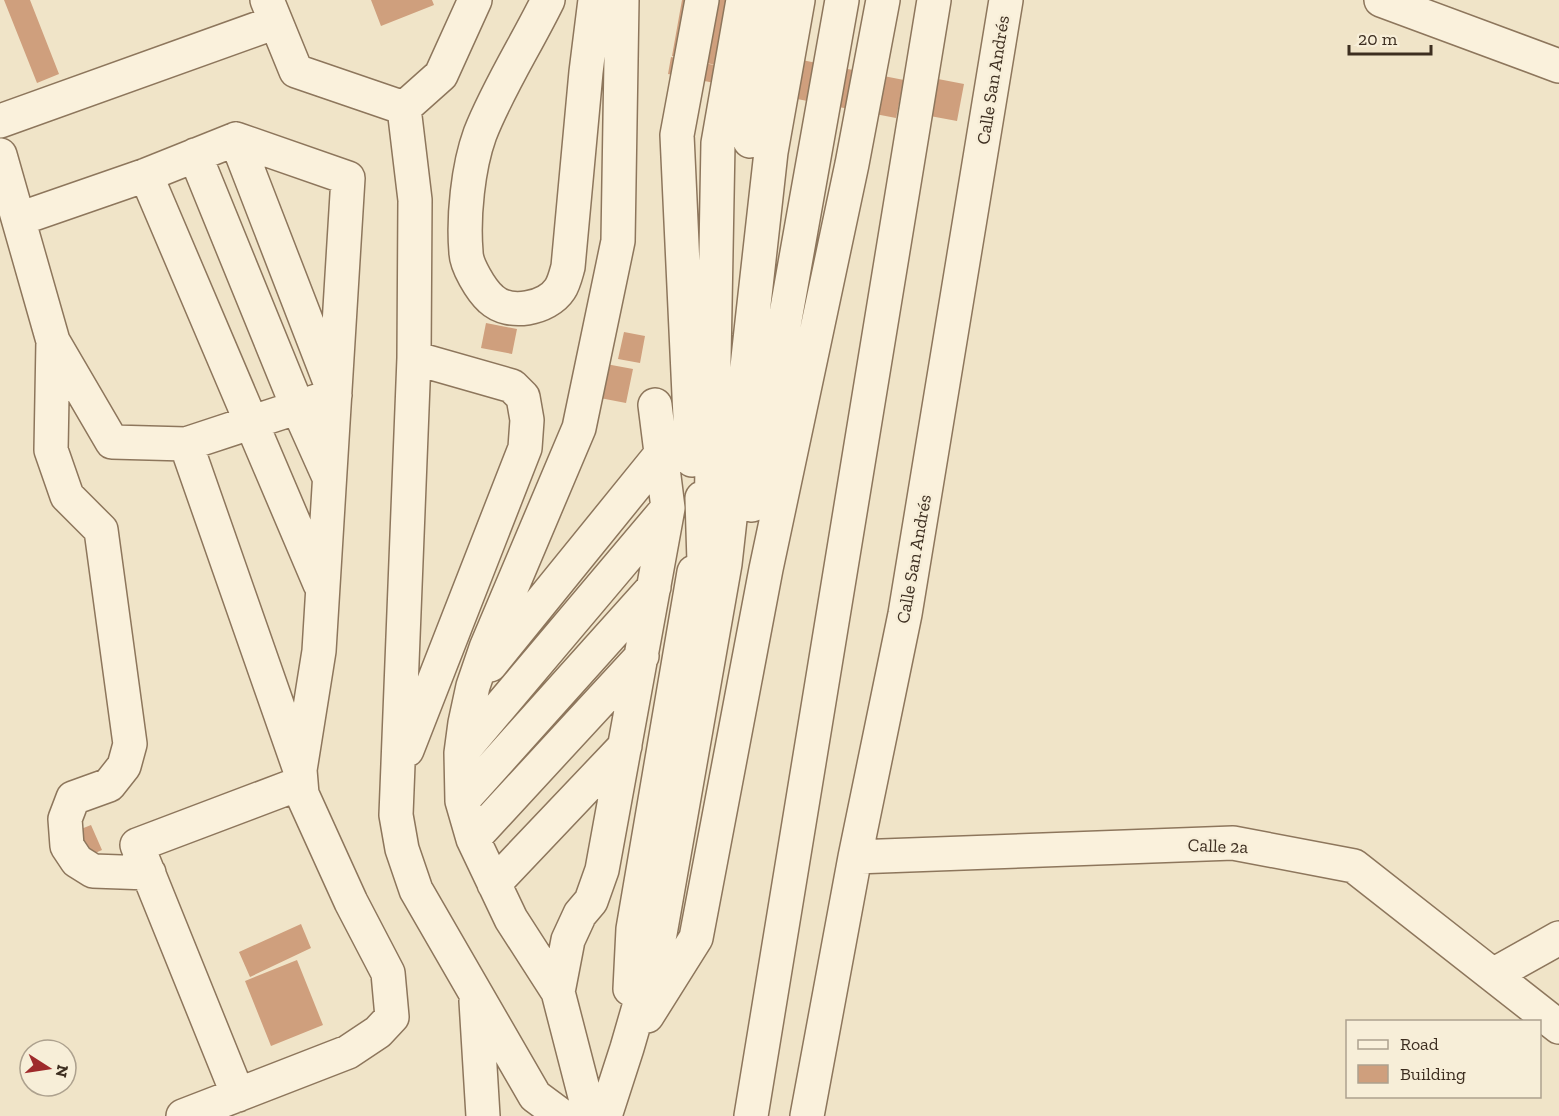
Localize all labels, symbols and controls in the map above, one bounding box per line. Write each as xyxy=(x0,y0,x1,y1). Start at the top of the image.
street label: Calle San Andrés xyxy=(972,14,1014,146)
scale bar xyxy=(1349,18,1432,56)
text: 20 m xyxy=(1358,28,1398,50)
street label: Calle San Andrés xyxy=(892,493,936,625)
street label: Calle 2a xyxy=(1187,834,1249,858)
legend xyxy=(1346,1020,1541,1098)
text: Road xyxy=(1400,1033,1439,1055)
north arrow xyxy=(18,1038,78,1098)
text: N xyxy=(52,1063,73,1079)
text: Building xyxy=(1400,1063,1466,1085)

